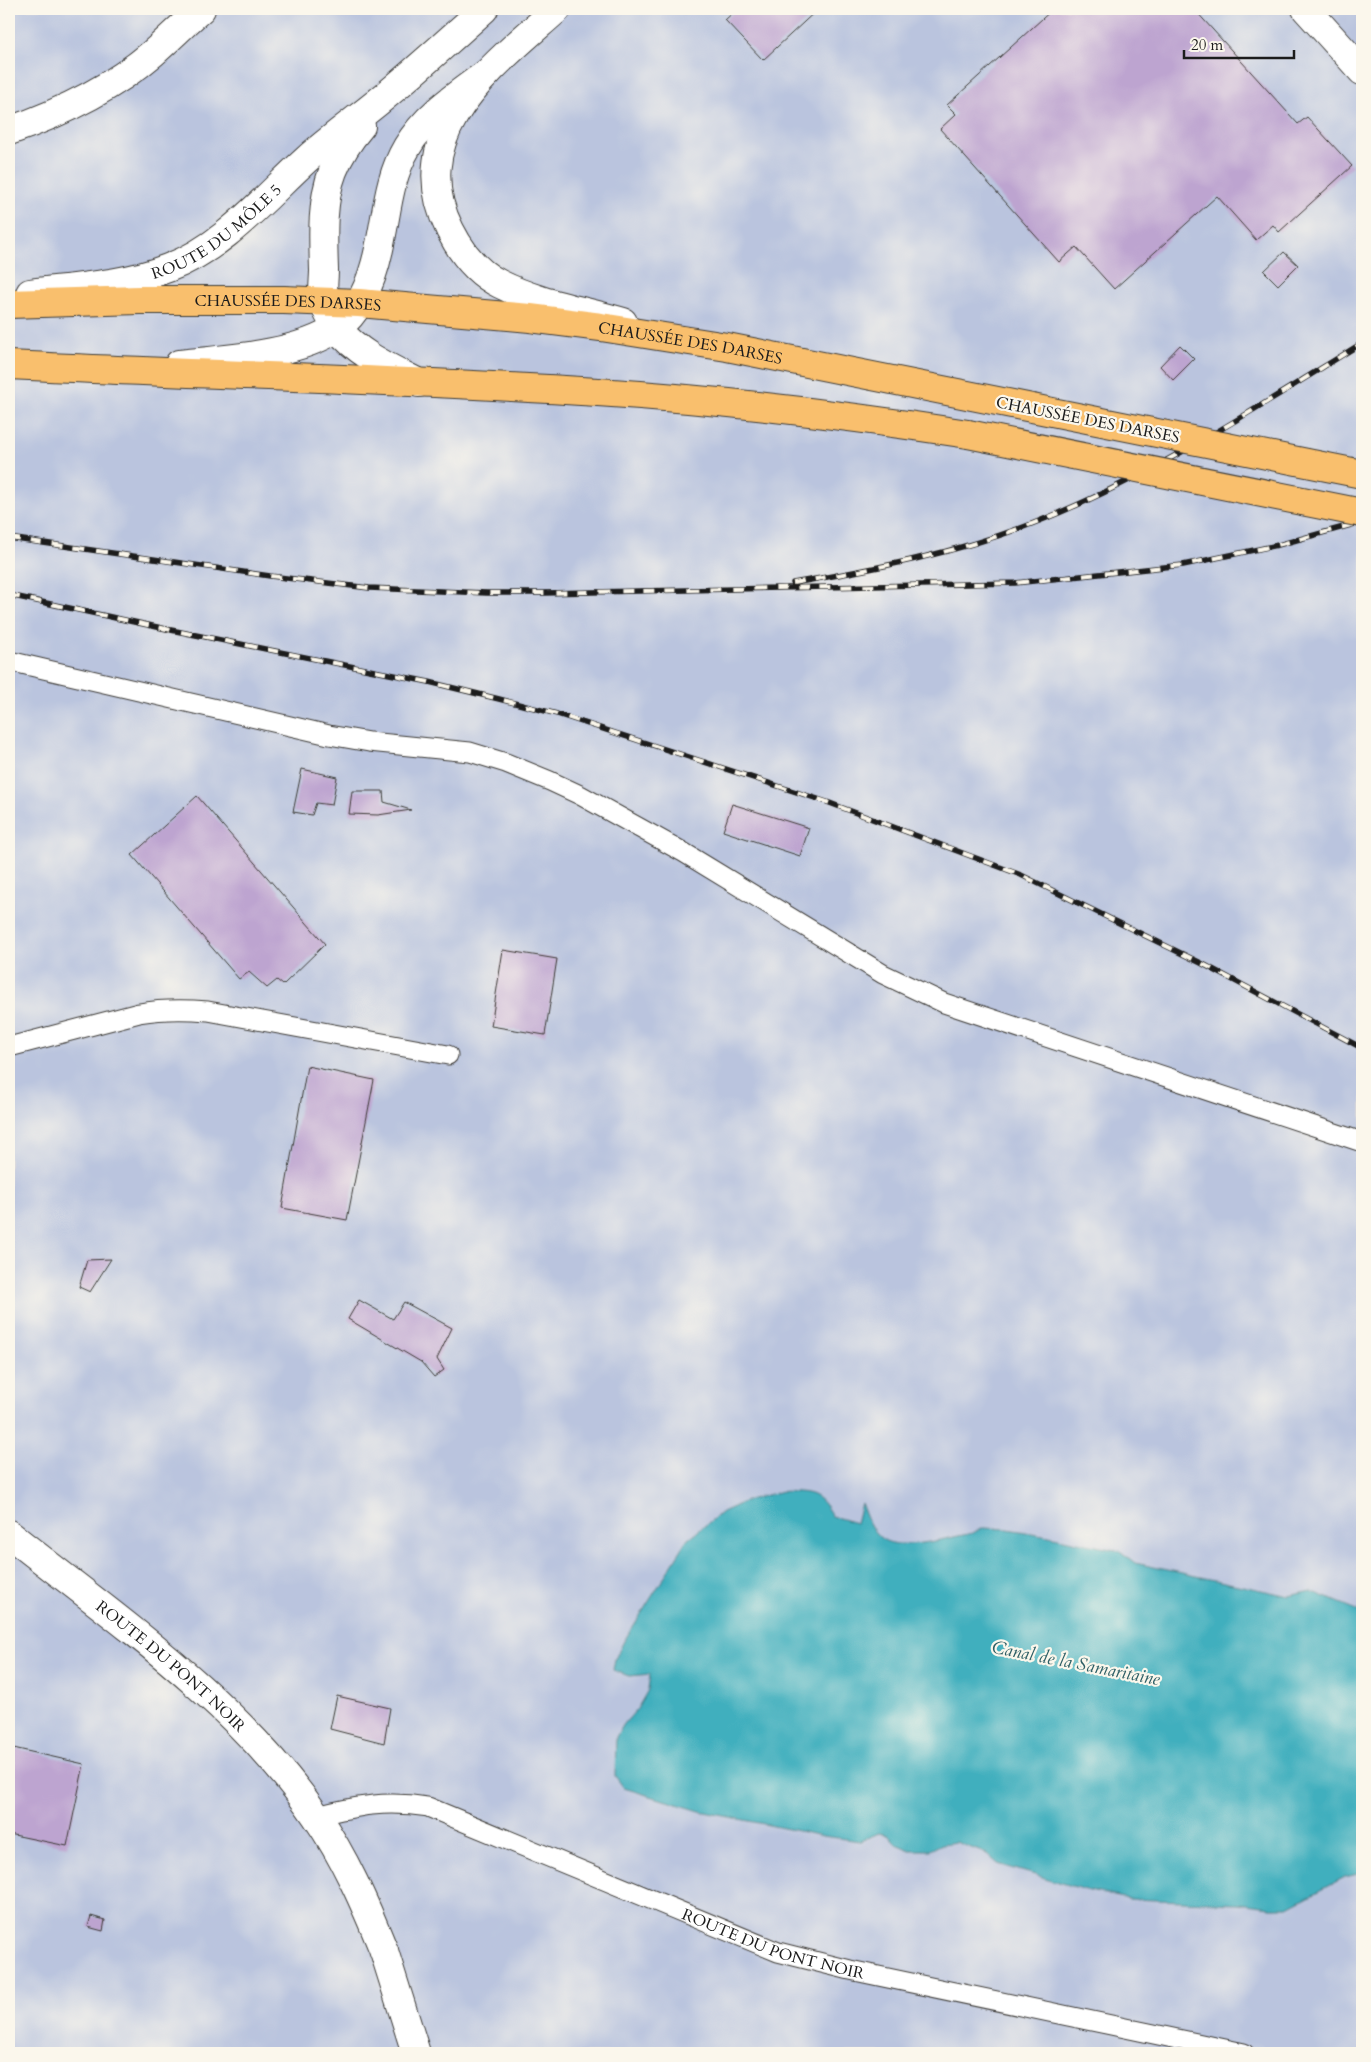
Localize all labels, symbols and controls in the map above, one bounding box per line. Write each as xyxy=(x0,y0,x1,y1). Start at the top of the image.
scale bar xyxy=(1184,28,1294,60)
text: 20 m xyxy=(1191,35,1223,55)
street label: ROUTE DU MÔLE 5 xyxy=(149,179,286,285)
street label: CHAUSSÉE DES DARSES xyxy=(195,290,382,317)
street label: CHAUSSÉE DES DARSES xyxy=(596,317,784,370)
street label: CHAUSSÉE DES DARSES xyxy=(994,391,1182,449)
street label: ROUTE DU PONT NOIR xyxy=(91,1596,250,1737)
water label: Canal de la Samaritaine xyxy=(990,1635,1163,1692)
street label: ROUTE DU PONT NOIR xyxy=(678,1903,866,1985)

